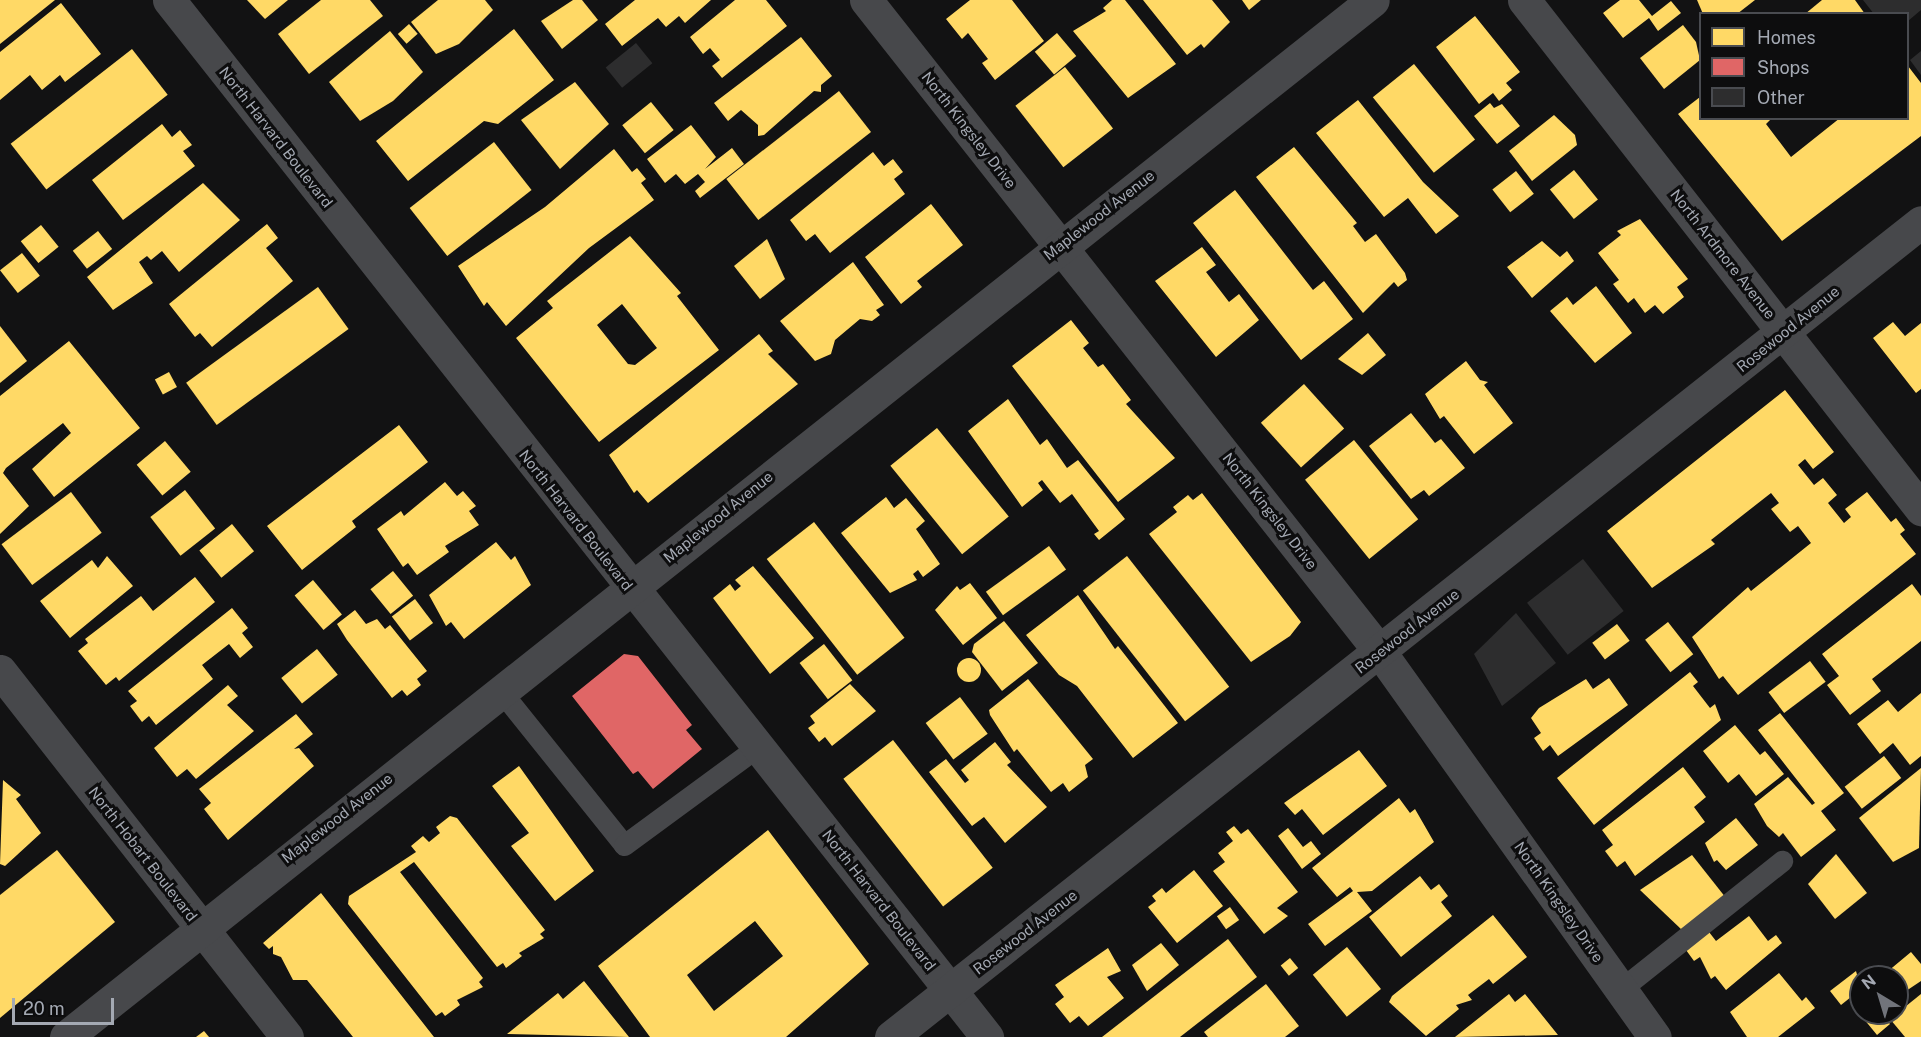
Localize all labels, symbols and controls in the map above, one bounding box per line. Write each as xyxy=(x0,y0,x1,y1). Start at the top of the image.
legend xyxy=(1699,12,1909,120)
text: Homes xyxy=(1757,27,1816,48)
text: Shops xyxy=(1757,57,1809,78)
street label: North Harvard Boulevard xyxy=(215,63,337,211)
street label: North Kingsley Drive xyxy=(918,68,1020,192)
text: Other xyxy=(1757,87,1805,108)
street label: Maplewood Avenue xyxy=(1040,166,1158,264)
street label: North Ardmore Avenue xyxy=(1667,186,1779,322)
street label: Rosewood Avenue xyxy=(1733,282,1843,376)
street label: North Harvard Boulevard xyxy=(515,446,637,594)
street label: North Kingsley Drive xyxy=(1219,449,1321,573)
street label: Maplewood Avenue xyxy=(660,467,776,567)
street label: Rosewood Avenue xyxy=(1351,585,1463,677)
street label: Maplewood Avenue xyxy=(278,769,396,867)
street label: North Hobart Boulevard xyxy=(85,783,201,925)
street label: North Harvard Boulevard xyxy=(818,826,940,974)
street label: North Kingsley Drive xyxy=(1511,838,1607,966)
street label: Rosewood Avenue xyxy=(969,886,1081,978)
north arrow xyxy=(1849,965,1909,1025)
text: N xyxy=(1858,971,1880,993)
scale bar xyxy=(15,986,117,1024)
text: 20 m xyxy=(23,998,65,1019)

